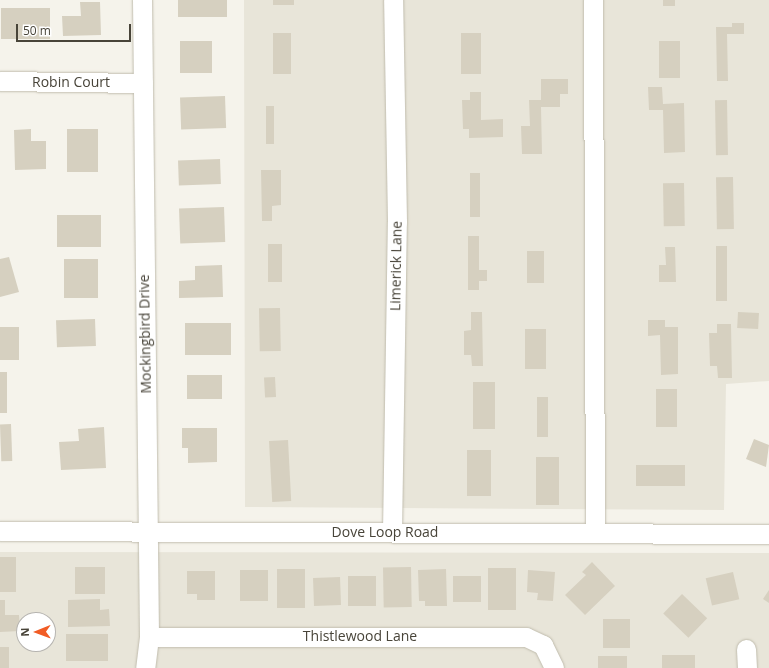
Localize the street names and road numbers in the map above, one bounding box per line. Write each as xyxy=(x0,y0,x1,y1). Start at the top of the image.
street label: Robin Court xyxy=(32,74,110,90)
street label: Limerick Lane xyxy=(387,221,405,311)
street label: Mockingbird Drive xyxy=(136,274,154,394)
street label: Dove Loop Road xyxy=(332,524,438,540)
street label: Thistlewood Lane xyxy=(303,628,417,644)

